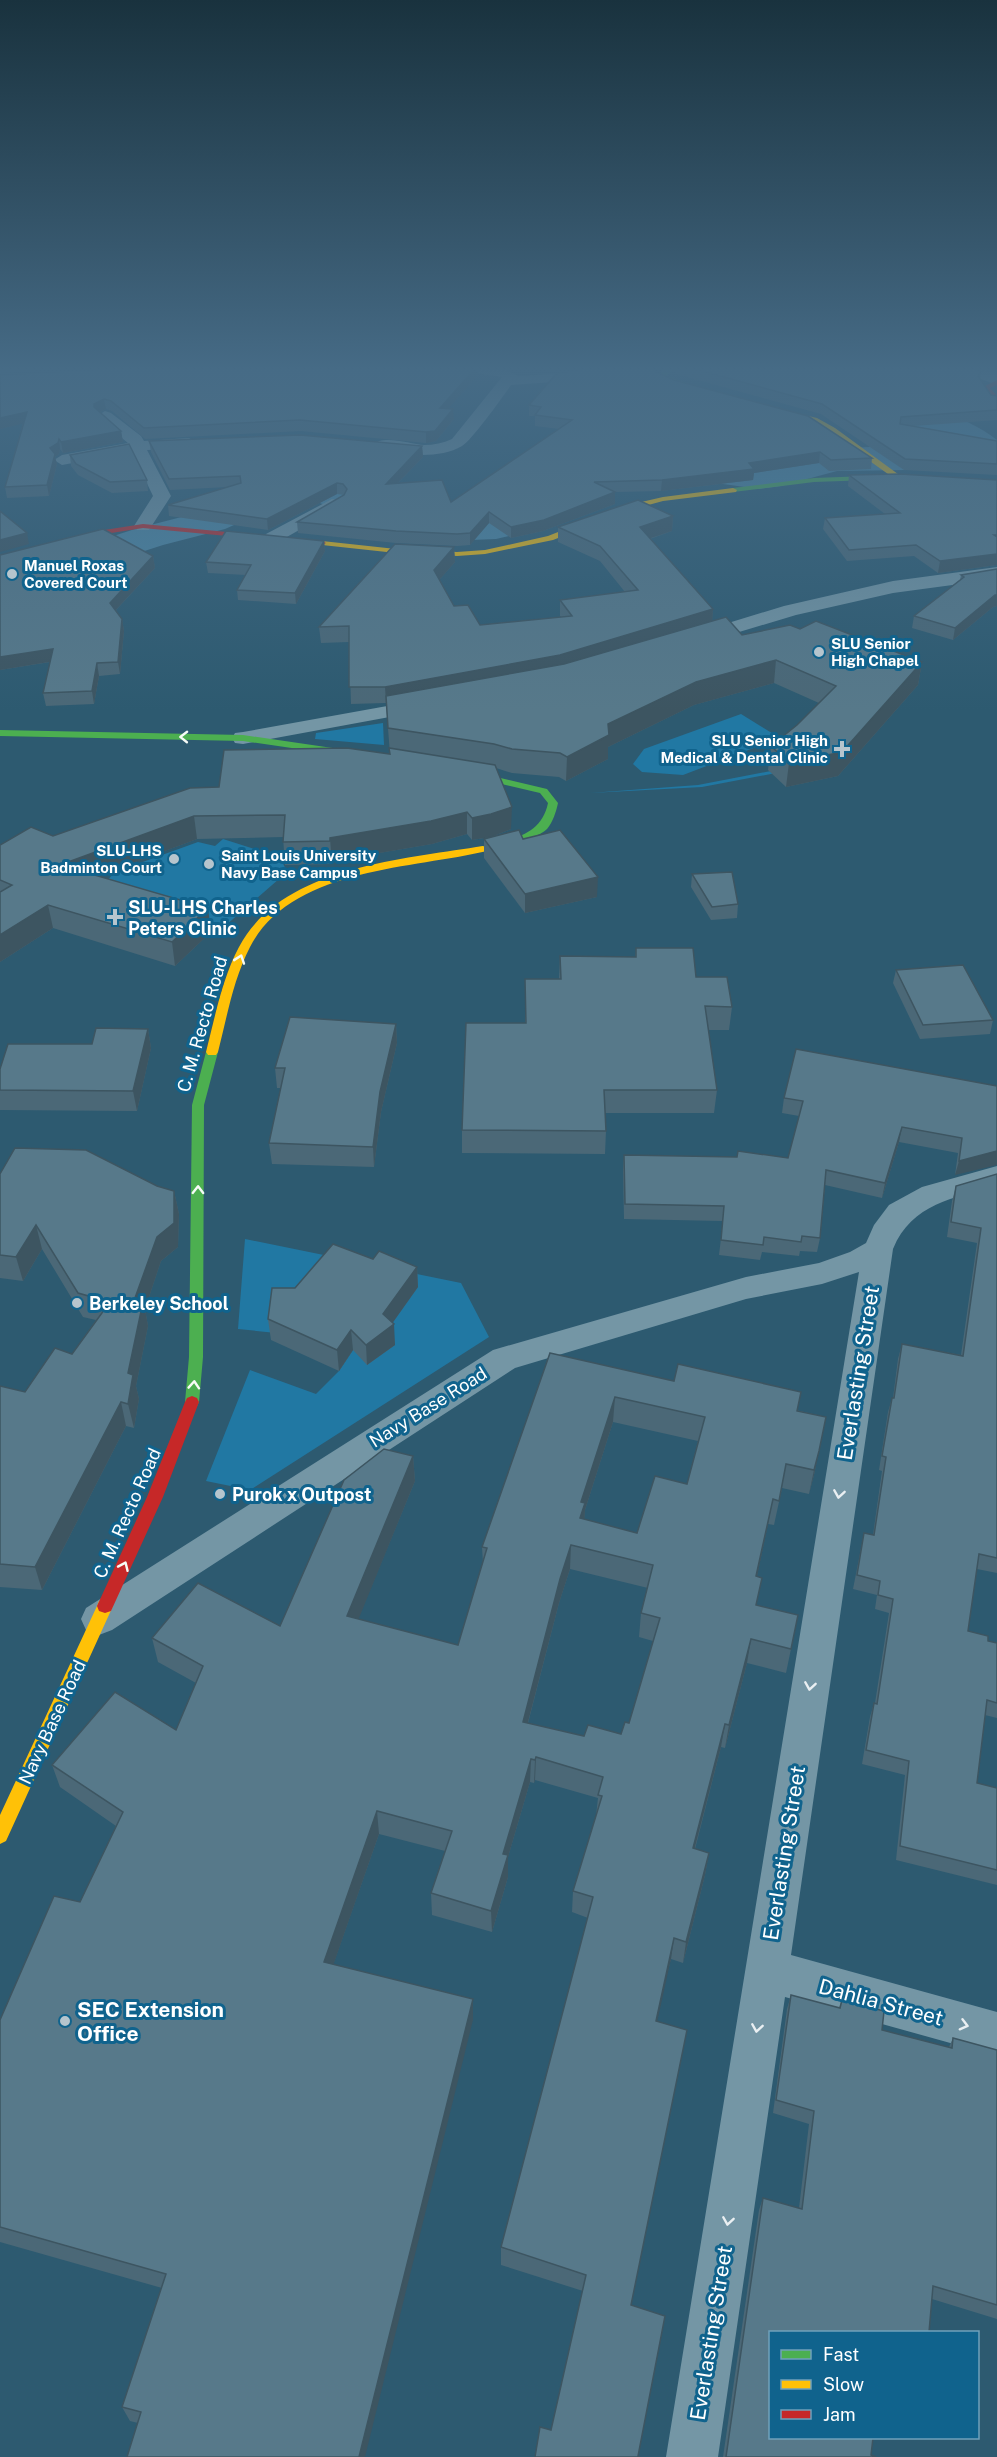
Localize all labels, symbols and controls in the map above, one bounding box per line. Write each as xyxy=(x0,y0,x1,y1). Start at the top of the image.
place label: Manuel Roxas Covered Court xyxy=(24,557,127,591)
marker: Manuel Roxas Covered Court xyxy=(5,567,19,581)
place label: SLU Senior High Chapel xyxy=(831,635,919,669)
marker: SLU Senior High Chapel xyxy=(812,645,826,659)
one-way arrow xyxy=(180,731,189,743)
place label: SLU Senior High Medical & Dental Clinic xyxy=(661,732,828,766)
marker: SLU Senior High Medical & Dental Clinic xyxy=(833,740,851,758)
place label: SLU-LHS Badminton Court xyxy=(40,842,162,876)
place label: Saint Louis University Navy Base Campus xyxy=(221,847,377,881)
marker: SLU-LHS Badminton Court xyxy=(167,852,181,866)
marker: Saint Louis University Navy Base Campus xyxy=(202,857,216,871)
place label: SLU-LHS Charles Peters Clinic xyxy=(128,897,278,939)
marker: SLU-LHS Charles Peters Clinic xyxy=(106,908,124,926)
street label: C. M. Recto Road xyxy=(173,954,231,1094)
one-way arrow xyxy=(233,954,245,965)
one-way arrow xyxy=(192,1185,205,1194)
street label: Everlasting Street xyxy=(832,1284,884,1462)
place label: Berkeley School xyxy=(89,1293,229,1314)
marker: Berkeley School xyxy=(70,1296,84,1310)
street label: Navy Base Road xyxy=(365,1362,491,1452)
one-way arrow xyxy=(187,1380,200,1389)
street label: C. M. Recto Road xyxy=(89,1445,165,1581)
place label: Purok x Outpost xyxy=(232,1484,371,1505)
marker: Purok x Outpost xyxy=(213,1487,227,1501)
one-way arrow xyxy=(834,1489,846,1498)
one-way arrow xyxy=(116,1561,128,1572)
street label: Navy Base Road xyxy=(14,1657,90,1787)
one-way arrow xyxy=(804,1682,816,1691)
street label: Everlasting Street xyxy=(758,1764,810,1942)
street label: Dahlia Street xyxy=(816,1973,946,2031)
place label: SEC Extension Office xyxy=(77,1997,224,2046)
marker: SEC Extension Office xyxy=(58,2014,72,2028)
one-way arrow xyxy=(959,2017,969,2030)
one-way arrow xyxy=(751,2023,764,2033)
one-way arrow xyxy=(722,2216,734,2225)
street label: Everlasting Street xyxy=(685,2244,737,2422)
legend xyxy=(769,2331,979,2439)
text: Fast xyxy=(823,2344,859,2365)
text: Slow xyxy=(823,2374,864,2395)
text: Jam xyxy=(823,2404,856,2425)

